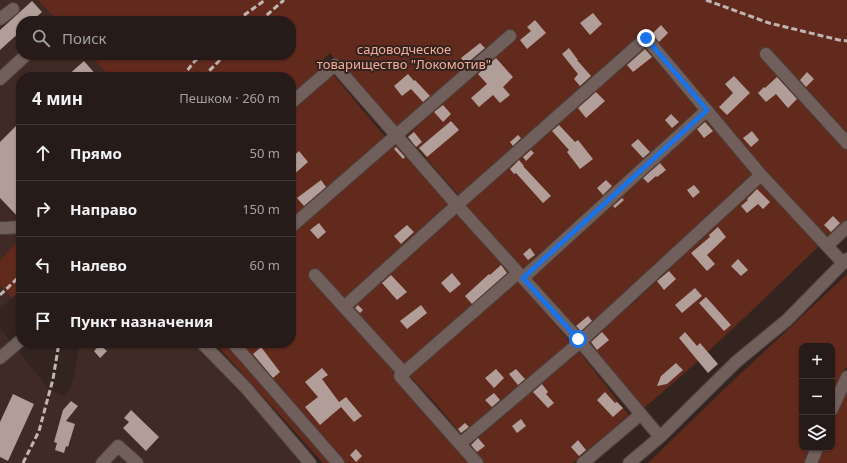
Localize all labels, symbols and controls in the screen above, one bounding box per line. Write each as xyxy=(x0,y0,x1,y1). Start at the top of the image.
search box xyxy=(16,16,296,60)
icon: search xyxy=(30,27,52,49)
text: Поиск xyxy=(62,28,107,48)
route end xyxy=(637,29,655,47)
park label: садоводческое товарищество "Локомотив" xyxy=(317,40,491,73)
text: 4 мин xyxy=(32,87,83,110)
text: Пешком · 260 m xyxy=(179,89,280,107)
icon: ahead xyxy=(32,142,54,164)
text: Прямо xyxy=(70,143,122,163)
text: 50 m xyxy=(250,144,280,162)
icon: right xyxy=(32,198,54,220)
text: Направо xyxy=(70,199,137,219)
text: 150 m xyxy=(242,200,280,218)
icon: left xyxy=(32,254,54,276)
text: Налево xyxy=(70,255,127,275)
text: 60 m xyxy=(250,256,280,274)
icon: arrive xyxy=(32,310,54,332)
text: Пункт назначения xyxy=(70,311,213,331)
route start xyxy=(569,330,587,348)
map controls xyxy=(799,343,835,451)
button: + xyxy=(799,343,835,379)
button: − xyxy=(799,379,835,415)
button: layers xyxy=(799,415,835,451)

